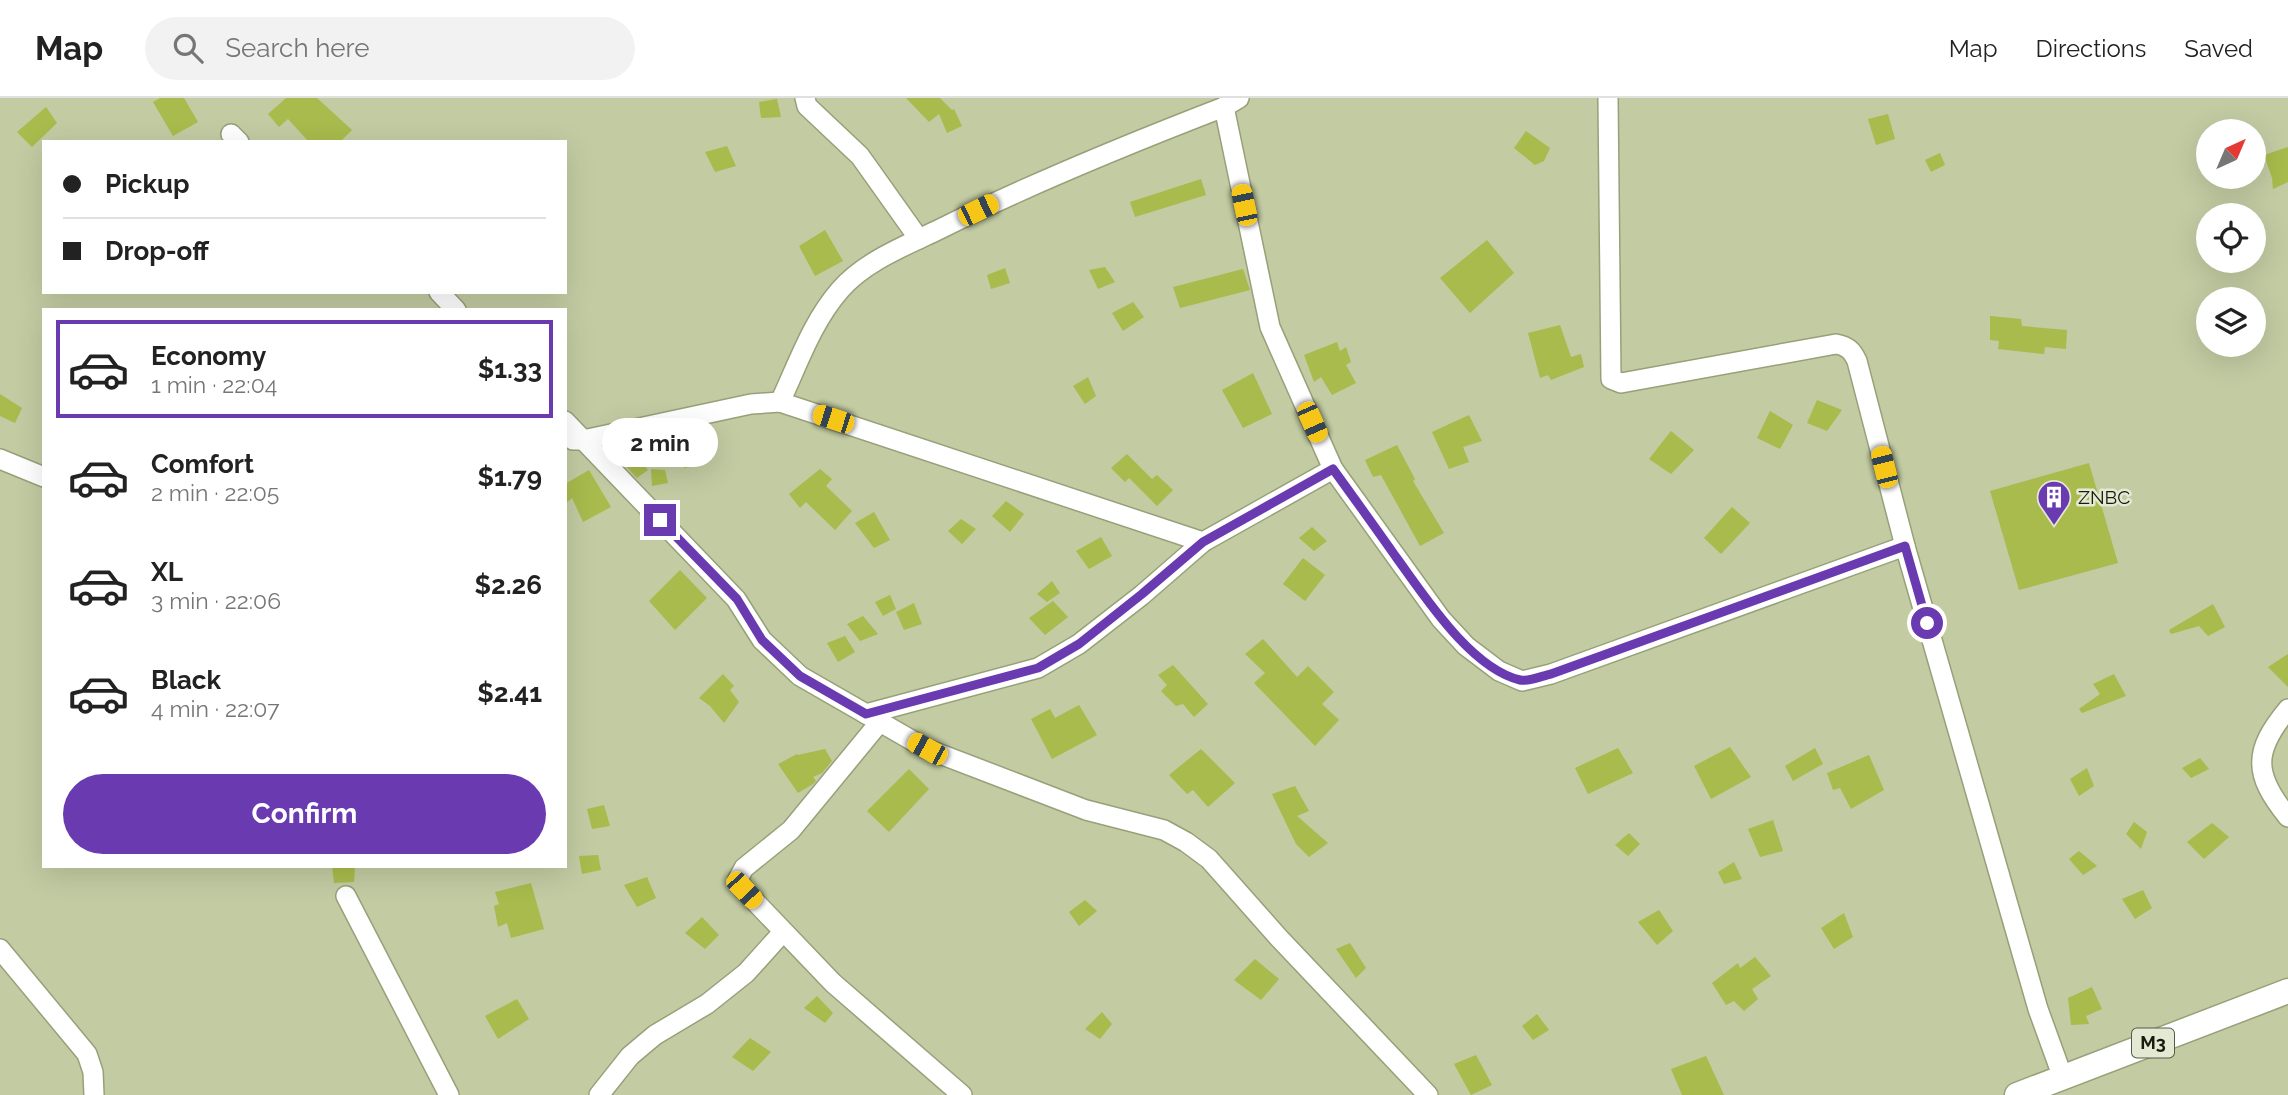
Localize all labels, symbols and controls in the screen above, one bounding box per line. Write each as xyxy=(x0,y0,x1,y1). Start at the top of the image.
search box xyxy=(145,17,635,80)
text: Map xyxy=(35,29,103,68)
icon: search xyxy=(169,29,207,67)
text: Search here xyxy=(225,33,370,63)
text: Map xyxy=(1949,34,1998,63)
text: Directions xyxy=(2036,34,2146,63)
text: Saved xyxy=(2184,34,2253,63)
north arrow xyxy=(2196,119,2266,189)
map controls xyxy=(2196,119,2266,357)
text: Pickup xyxy=(105,169,190,199)
car xyxy=(1230,182,1259,228)
car xyxy=(955,191,1002,229)
button: locate xyxy=(2196,203,2266,273)
text: Drop-off xyxy=(105,236,209,266)
button: layers xyxy=(2196,287,2266,357)
icon: car xyxy=(67,338,130,401)
text: Economy xyxy=(151,341,266,371)
text: $1.33 xyxy=(478,354,542,384)
text: 1 min · 22:04 xyxy=(151,371,277,398)
car xyxy=(1294,399,1331,445)
car xyxy=(810,403,857,435)
callout: 2 min xyxy=(602,418,718,468)
text: 2 min xyxy=(630,429,690,456)
car xyxy=(1869,444,1900,490)
icon: car xyxy=(67,446,130,509)
text: Comfort xyxy=(151,449,254,479)
text: $1.79 xyxy=(477,462,542,492)
building icon: ZNBC xyxy=(2035,478,2073,527)
text: 2 min · 22:05 xyxy=(151,479,279,506)
place label: ZNBC xyxy=(2078,486,2130,508)
route end xyxy=(644,504,676,536)
icon: car xyxy=(67,554,130,617)
text: XL xyxy=(151,557,183,587)
text: $2.26 xyxy=(475,570,542,600)
text: 3 min · 22:06 xyxy=(151,587,281,614)
route start xyxy=(1911,607,1943,639)
icon: car xyxy=(67,662,130,725)
text: Black xyxy=(151,665,221,695)
text: $2.41 xyxy=(477,678,542,708)
text: 4 min · 22:07 xyxy=(151,695,280,722)
car xyxy=(904,730,951,768)
button: Confirm xyxy=(63,774,546,854)
car xyxy=(722,867,767,913)
road number: M3 xyxy=(2132,1028,2174,1058)

